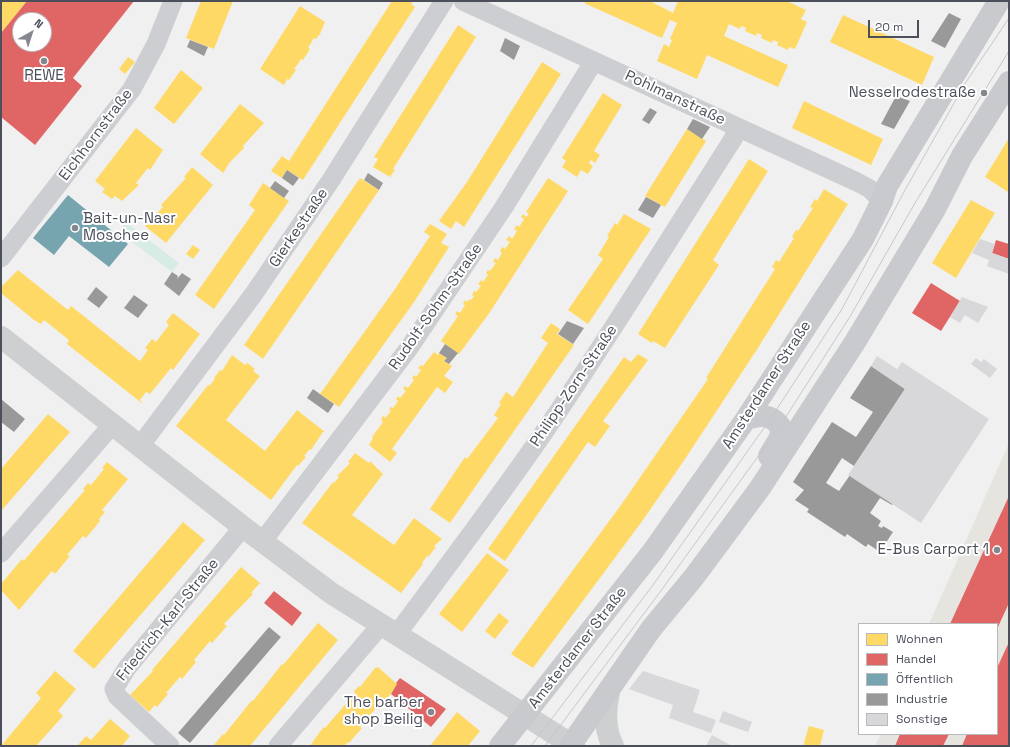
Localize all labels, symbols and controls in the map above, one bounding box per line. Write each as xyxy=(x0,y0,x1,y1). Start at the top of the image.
north arrow xyxy=(12,12,52,52)
scale bar xyxy=(870,12,921,38)
text: N xyxy=(32,16,46,31)
text: 20 m xyxy=(875,19,903,35)
marker: REWE xyxy=(39,56,49,66)
place label: REWE xyxy=(24,67,64,85)
street label: Pohlmanstraße xyxy=(622,67,728,129)
place label: Nesselrodestraße xyxy=(849,84,976,102)
street label: Eichhornstraße xyxy=(56,85,136,185)
marker: Nesselrodestraße xyxy=(979,88,989,98)
street label: Gierkestraße xyxy=(266,185,332,271)
place label: Bait-un-Nasr Moschee xyxy=(83,210,176,245)
marker: Bait-un-Nasr Moschee xyxy=(70,223,80,233)
street label: Rudolf-Sohm-Straße xyxy=(386,240,486,374)
street label: Amsterdamer Straße xyxy=(719,318,815,452)
street label: Philipp-Zorn-Straße xyxy=(527,322,621,450)
place label: E-Bus Carport 1 xyxy=(877,541,989,559)
marker: E-Bus Carport 1 xyxy=(992,545,1002,555)
street label: Friedrich-Karl-Straße xyxy=(113,555,223,685)
street label: Amsterdamer Straße xyxy=(525,584,631,712)
legend xyxy=(858,623,998,735)
text: Wohnen xyxy=(896,631,943,647)
text: Handel xyxy=(896,651,936,667)
text: Öffentlich xyxy=(896,671,953,687)
text: Industrie xyxy=(896,691,948,707)
place label: The barber shop Beilig xyxy=(344,694,423,729)
marker: The barber shop Beilig xyxy=(426,707,436,717)
text: Sonstige xyxy=(896,711,948,727)

